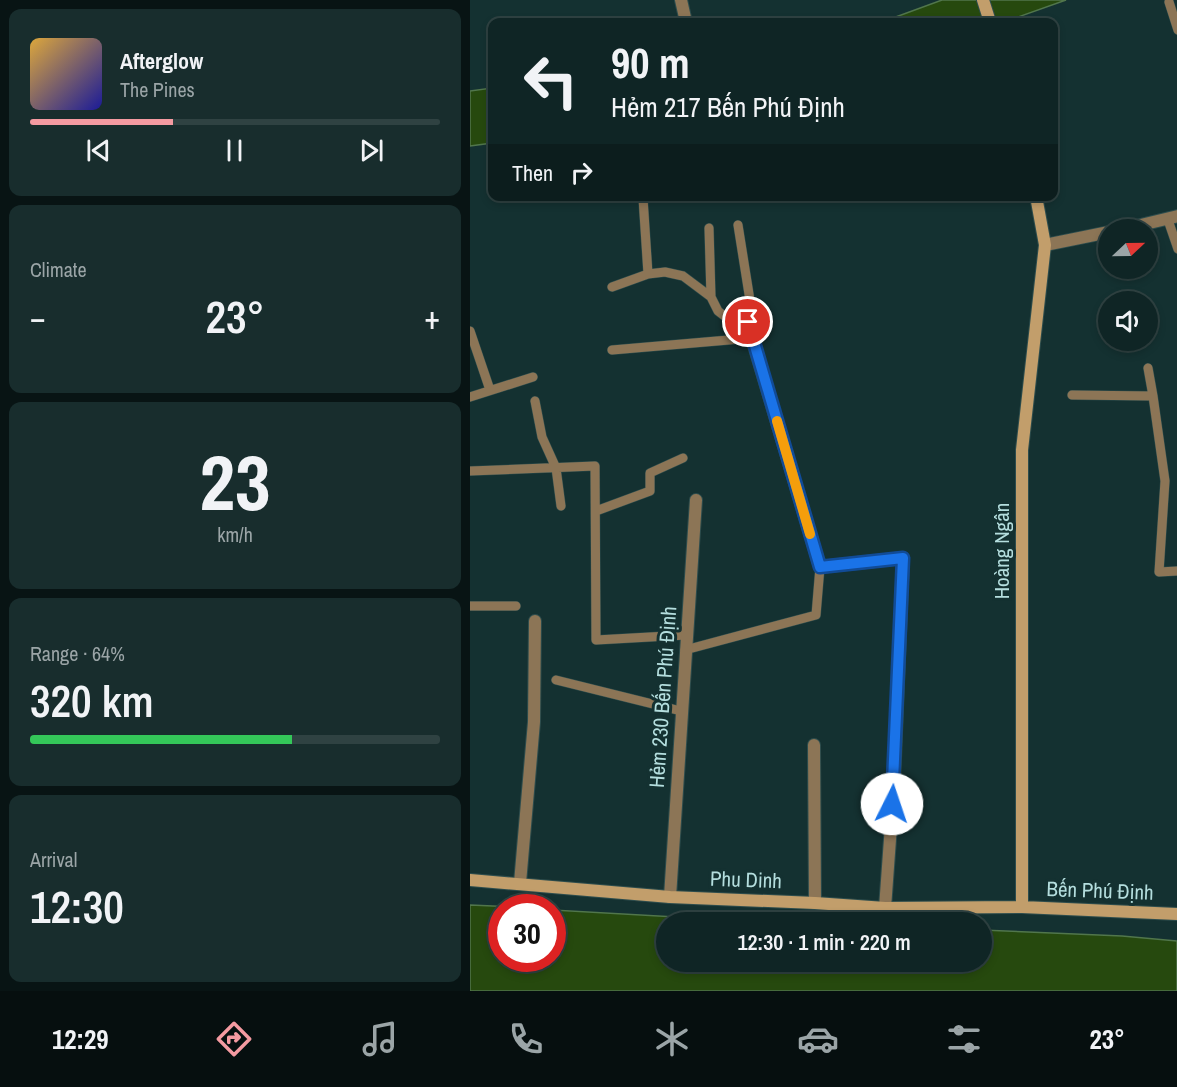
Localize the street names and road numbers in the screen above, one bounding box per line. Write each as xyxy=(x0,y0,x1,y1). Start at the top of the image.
street label: Hoàng Ngân xyxy=(987,503,1016,599)
street label: Hẻm 230 Bến Phú Định xyxy=(642,605,683,789)
street label: Phu Dinh xyxy=(710,864,782,895)
street label: Bến Phú Định xyxy=(1046,874,1154,907)

